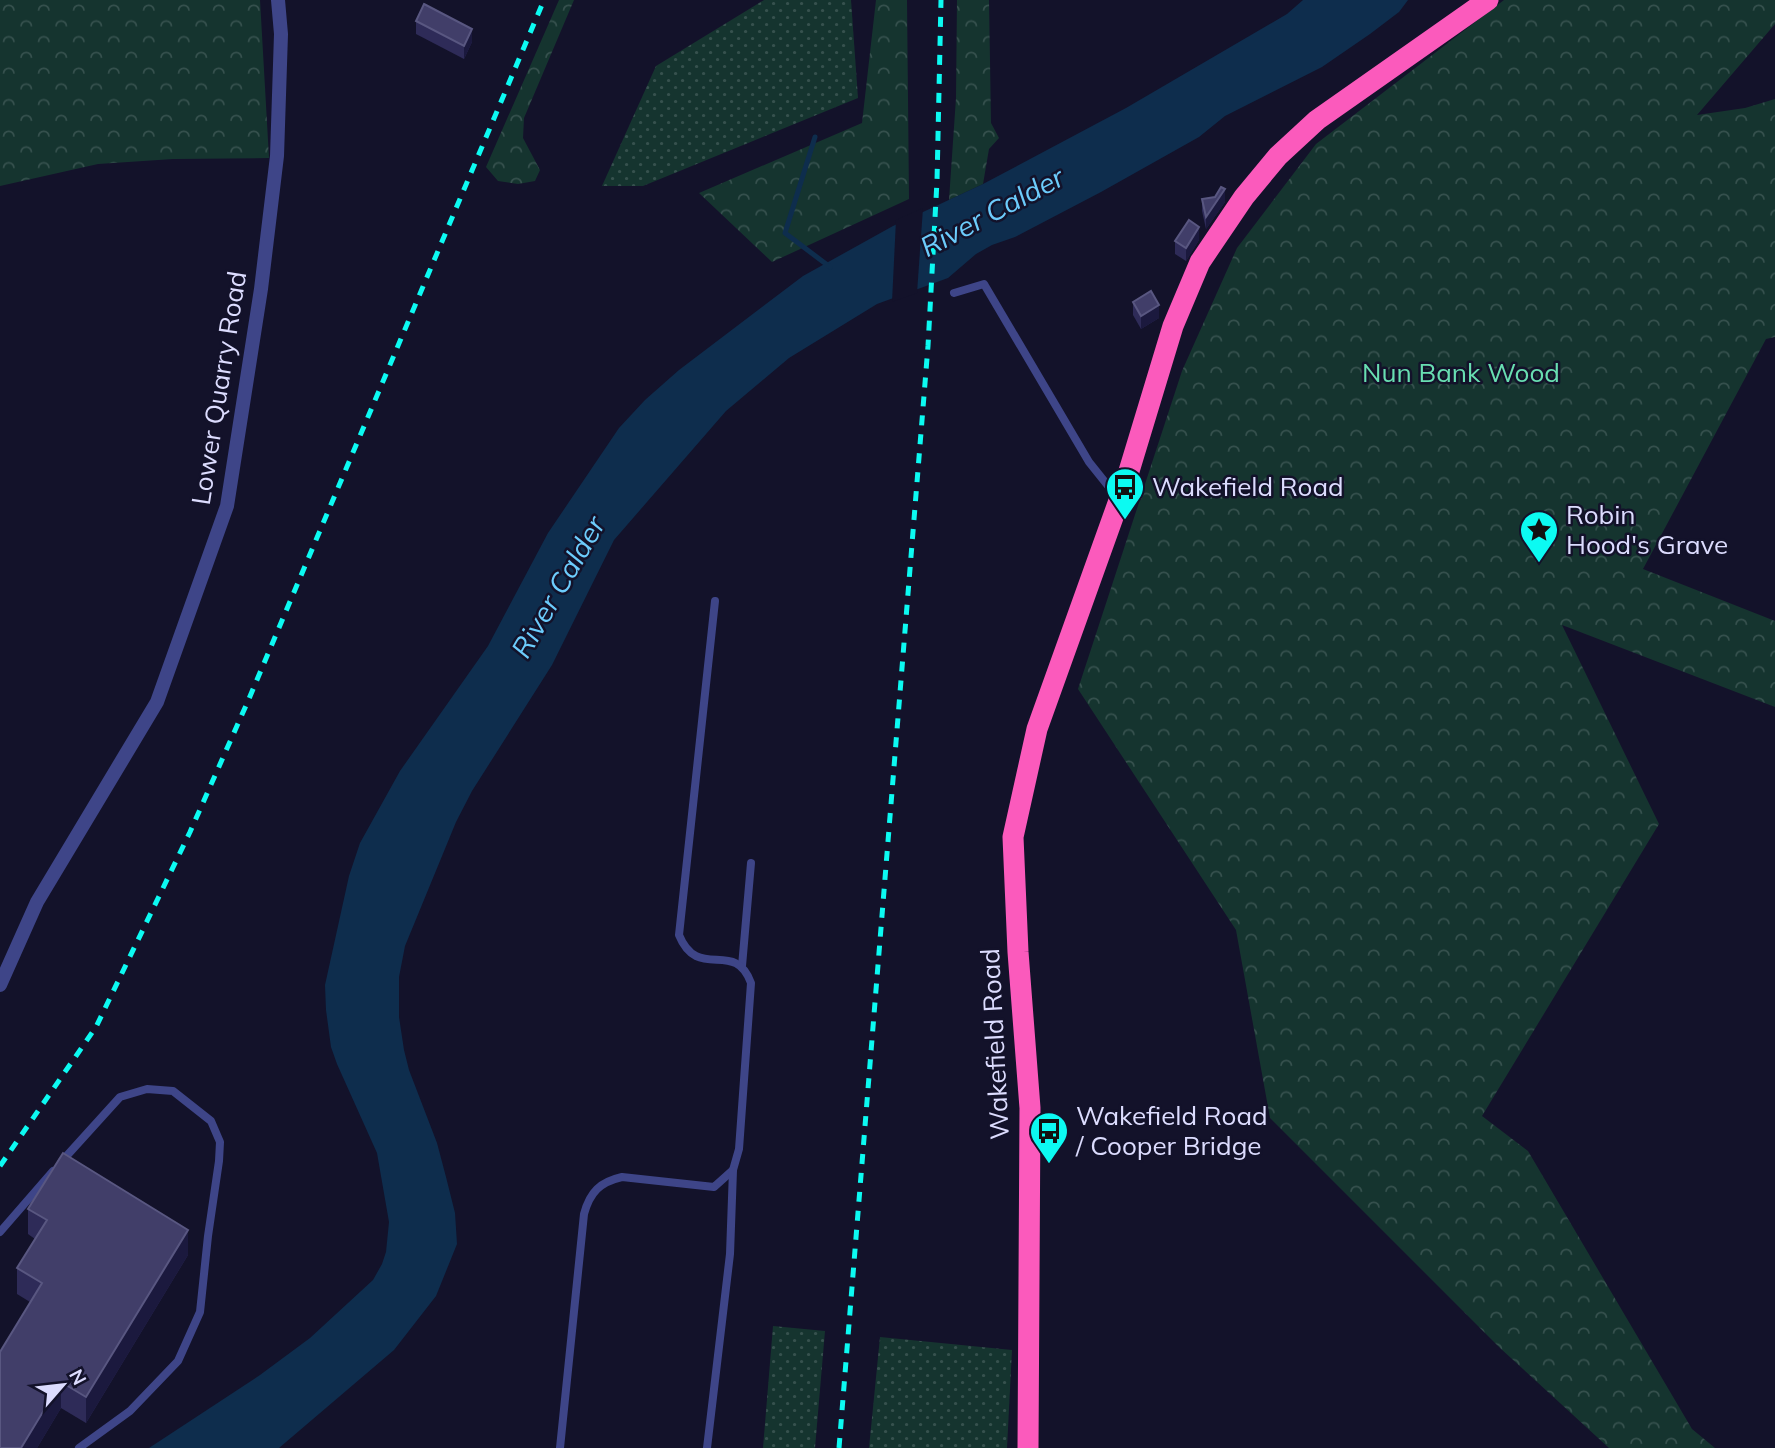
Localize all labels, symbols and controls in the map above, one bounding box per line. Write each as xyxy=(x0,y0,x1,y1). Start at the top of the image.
water label: River Calder xyxy=(914,158,1071,264)
street label: Lower Quarry Road xyxy=(184,269,253,507)
park label: Nun Bank Wood xyxy=(1362,356,1560,389)
bus stop icon: Wakefield Road xyxy=(1104,466,1146,521)
place label: Wakefield Road xyxy=(1152,470,1344,503)
place label: Robin Hood's Grave xyxy=(1566,498,1728,561)
water label: River Calder xyxy=(503,508,613,664)
place icon: Robin Hood's Grave xyxy=(1518,509,1560,564)
street label: Wakefield Road xyxy=(973,947,1016,1141)
place label: Wakefield Road / Cooper Bridge xyxy=(1075,1099,1268,1162)
bus stop icon: Wakefield Road / Cooper Bridge xyxy=(1028,1110,1070,1165)
north arrow xyxy=(28,1350,98,1420)
text: N xyxy=(64,1365,92,1389)

